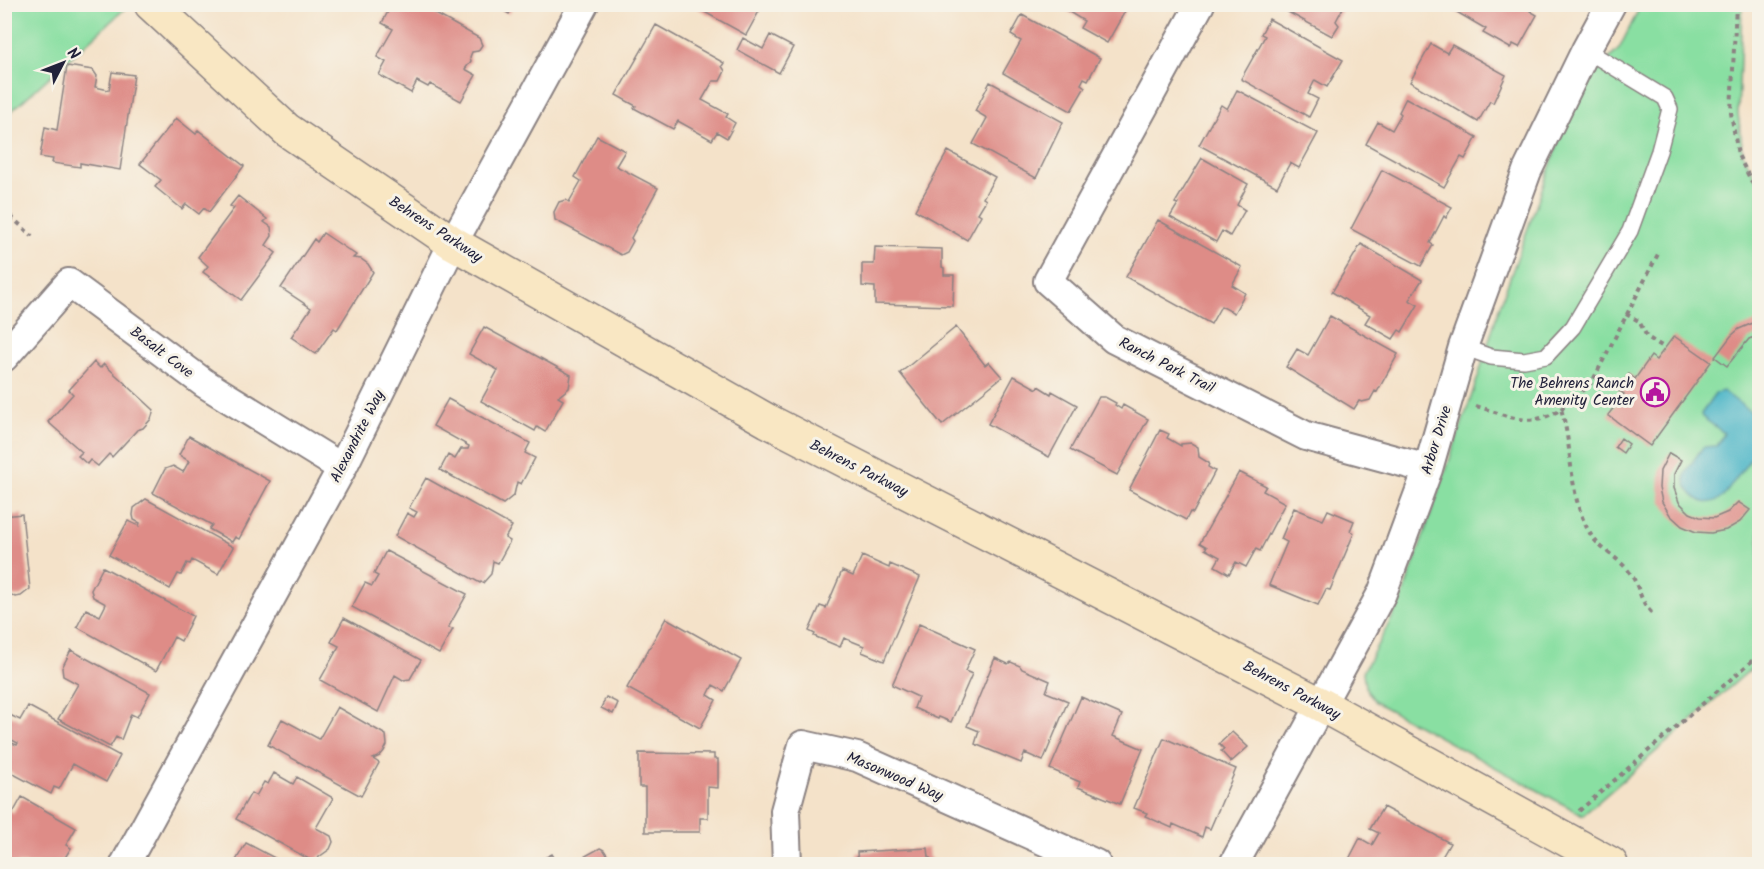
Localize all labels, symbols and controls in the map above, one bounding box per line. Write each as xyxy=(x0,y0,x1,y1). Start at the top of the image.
north arrow xyxy=(33,33,93,93)
text: N xyxy=(60,42,86,66)
street label: Behrens Parkway xyxy=(384,190,488,270)
street label: Basalt Cove xyxy=(124,321,199,385)
street label: Ranch Park Trail xyxy=(1114,331,1219,401)
place label: The Behrens Ranch Amenity Center xyxy=(1510,372,1635,413)
public building icon: The Behrens Ranch Amenity Center xyxy=(1639,376,1671,408)
street label: Alexandrite Way xyxy=(324,385,392,487)
street label: Arbor Drive xyxy=(1415,403,1459,478)
street label: Behrens Parkway xyxy=(805,434,913,504)
street label: Behrens Parkway xyxy=(1238,655,1346,727)
street label: Masonwood Way xyxy=(842,746,948,808)

